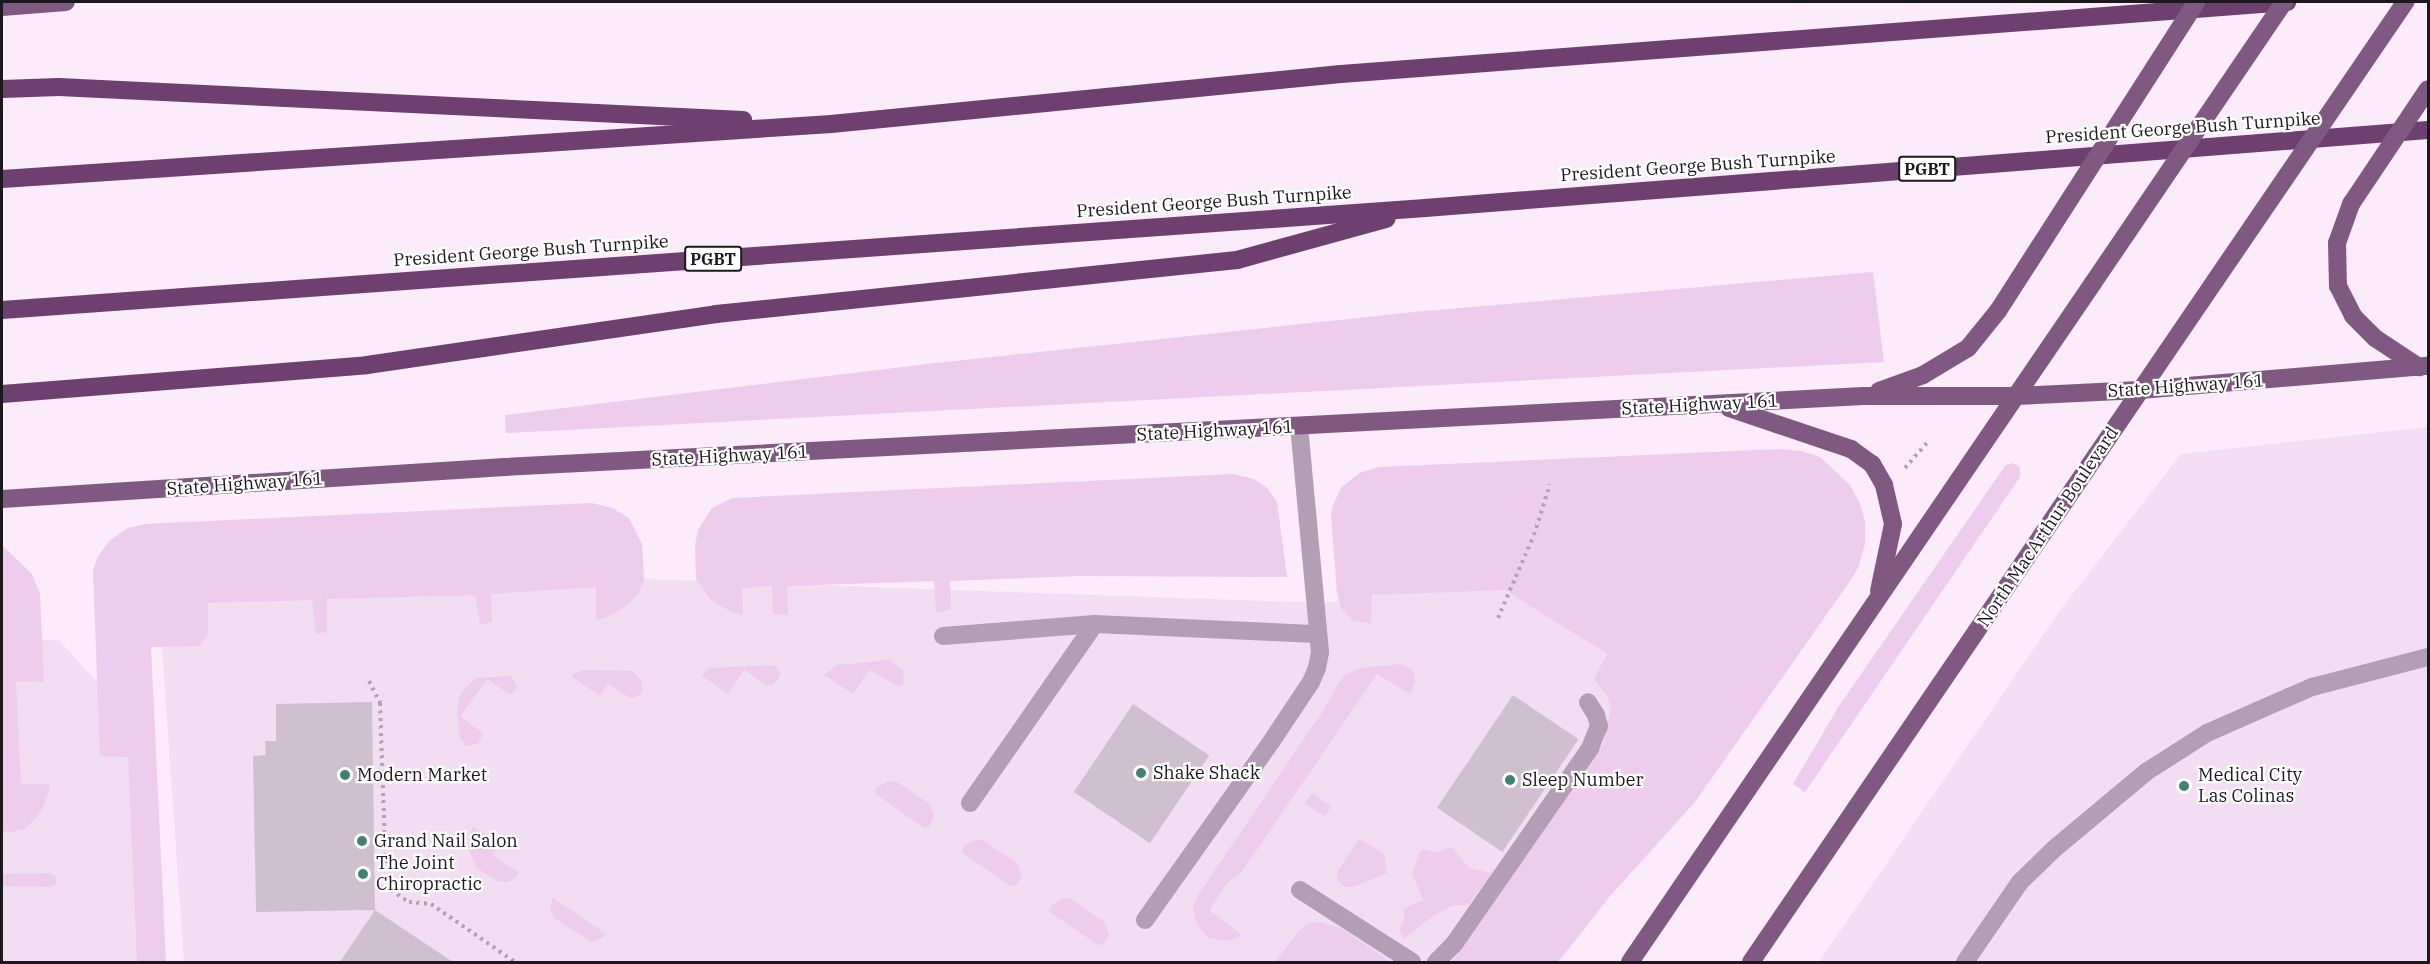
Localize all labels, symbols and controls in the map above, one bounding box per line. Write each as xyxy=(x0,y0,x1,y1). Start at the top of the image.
street label: President George Bush Turnpike xyxy=(2045,108,2321,148)
street label: President George Bush Turnpike xyxy=(1560,146,1836,186)
road number: PGBT xyxy=(1897,156,1957,182)
street label: President George Bush Turnpike xyxy=(1076,182,1352,222)
street label: President George Bush Turnpike xyxy=(393,231,669,271)
road number: PGBT xyxy=(683,246,743,272)
street label: State Highway 161 xyxy=(2107,370,2265,402)
street label: State Highway 161 xyxy=(1621,390,1779,420)
street label: State Highway 161 xyxy=(1136,416,1294,446)
street label: North MacArthur Boulevard xyxy=(1973,423,2123,631)
street label: State Highway 161 xyxy=(651,441,809,471)
street label: State Highway 161 xyxy=(166,468,324,500)
place label: Shake Shack xyxy=(1153,762,1260,784)
place label: Modern Market xyxy=(357,764,487,786)
place label: Medical City Las Colinas xyxy=(2198,765,2302,808)
marker: Shake Shack xyxy=(1134,766,1148,780)
marker: Modern Market xyxy=(338,768,352,782)
place label: Sleep Number xyxy=(1522,769,1643,791)
marker: Sleep Number xyxy=(1503,773,1517,787)
marker: Medical City Las Colinas xyxy=(2175,777,2193,795)
place label: Grand Nail Salon xyxy=(374,830,518,852)
marker: Grand Nail Salon xyxy=(355,834,369,848)
place label: The Joint Chiropractic xyxy=(376,853,482,896)
marker: The Joint Chiropractic xyxy=(354,865,372,883)

